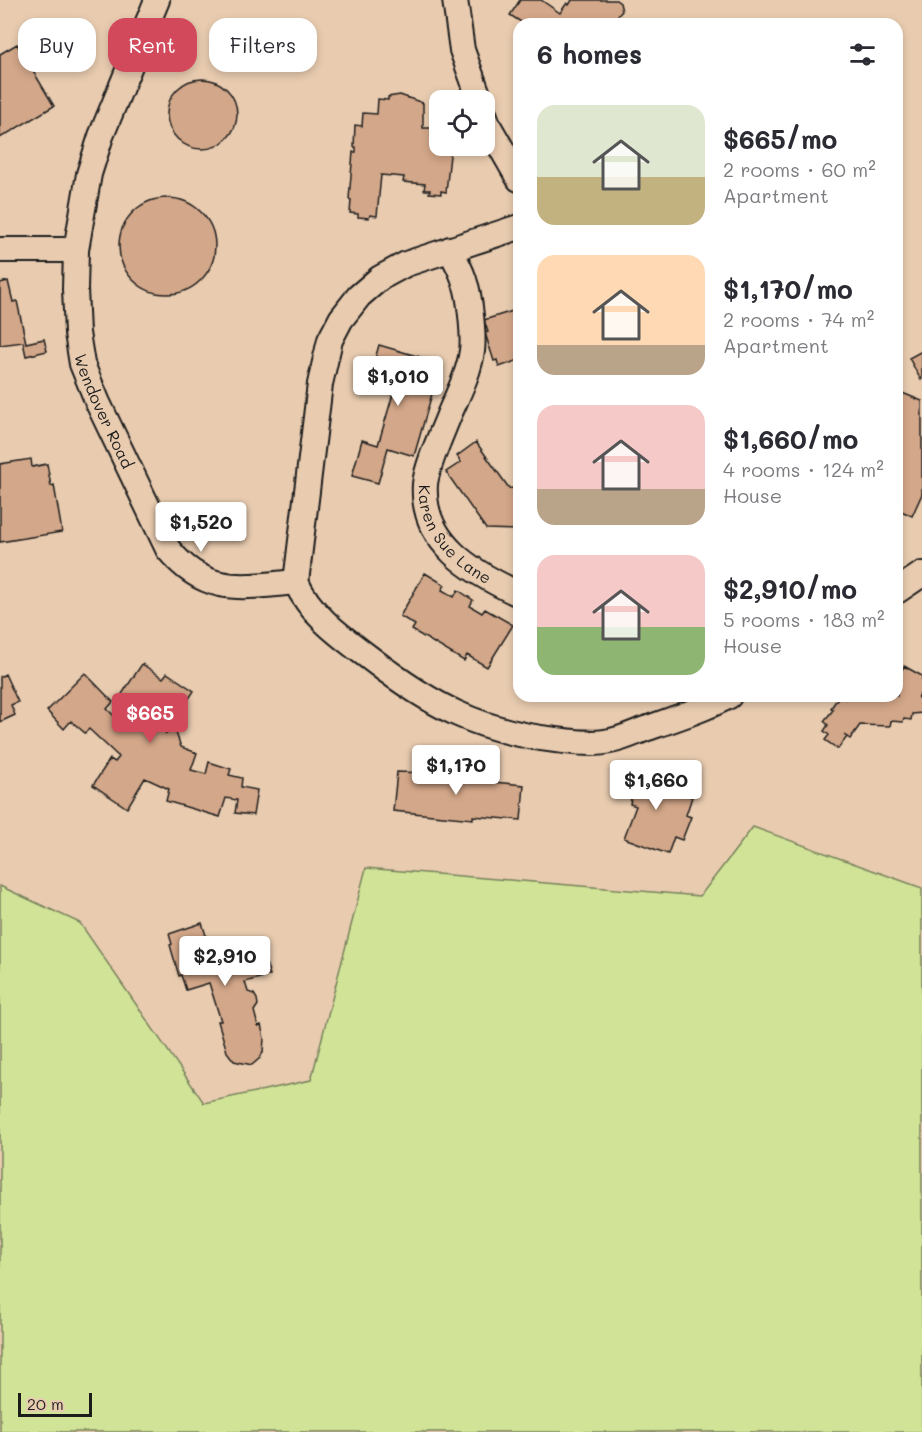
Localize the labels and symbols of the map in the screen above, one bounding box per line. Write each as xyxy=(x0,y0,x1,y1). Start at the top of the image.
street label: Wendover Road xyxy=(70,352,139,472)
pin: $1,010 xyxy=(349,356,447,407)
street label: Karen Sue Lane xyxy=(415,485,495,588)
pin: $1,520 xyxy=(152,502,250,553)
pin: $665 xyxy=(114,693,186,744)
pin: $1,170 xyxy=(407,745,505,796)
pin: $1,660 xyxy=(607,760,705,811)
pin: $2,910 xyxy=(176,936,274,987)
scale bar xyxy=(18,1390,92,1418)

